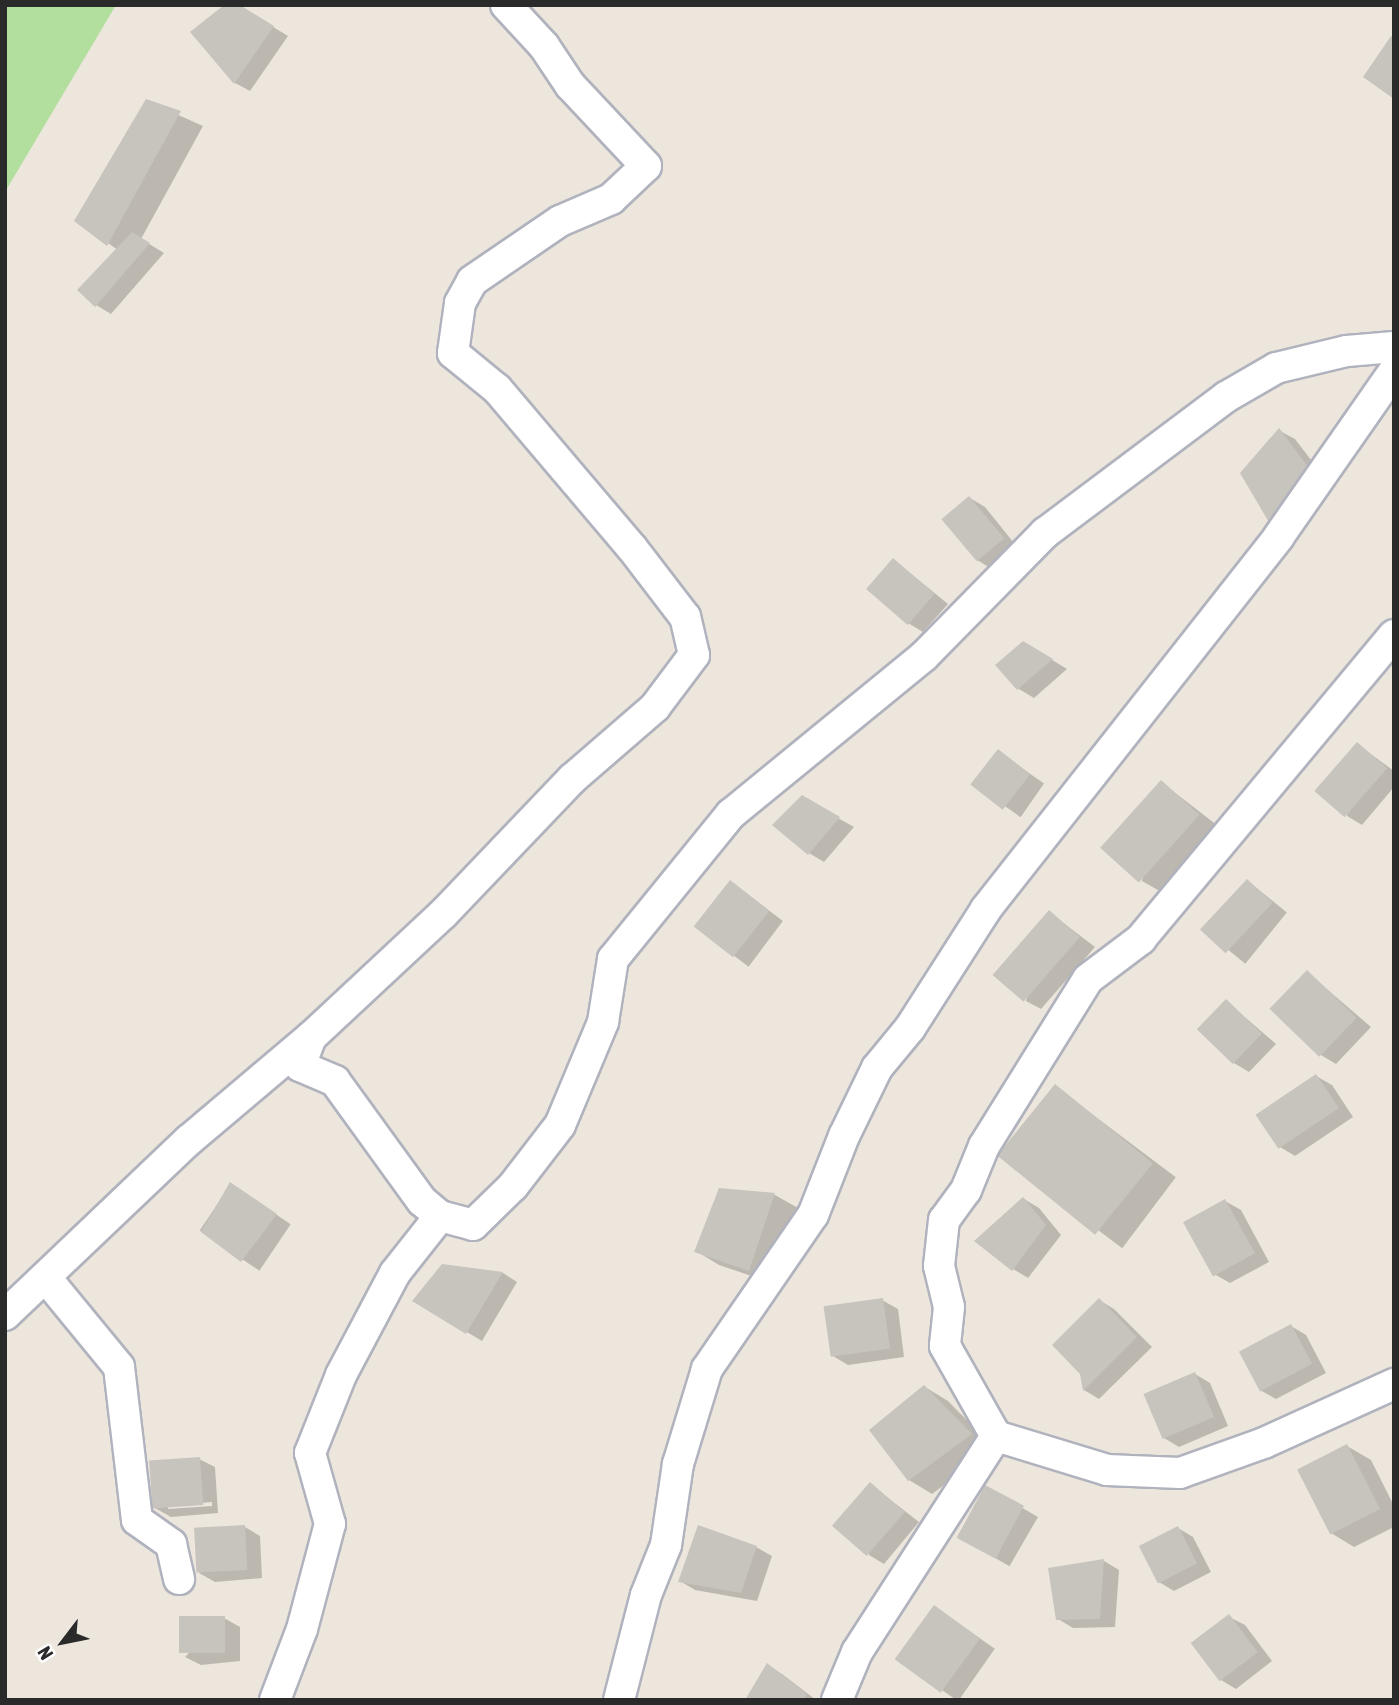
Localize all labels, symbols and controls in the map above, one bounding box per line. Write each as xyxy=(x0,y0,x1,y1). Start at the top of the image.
north arrow xyxy=(28,1607,98,1677)
text: N xyxy=(33,1643,57,1664)

